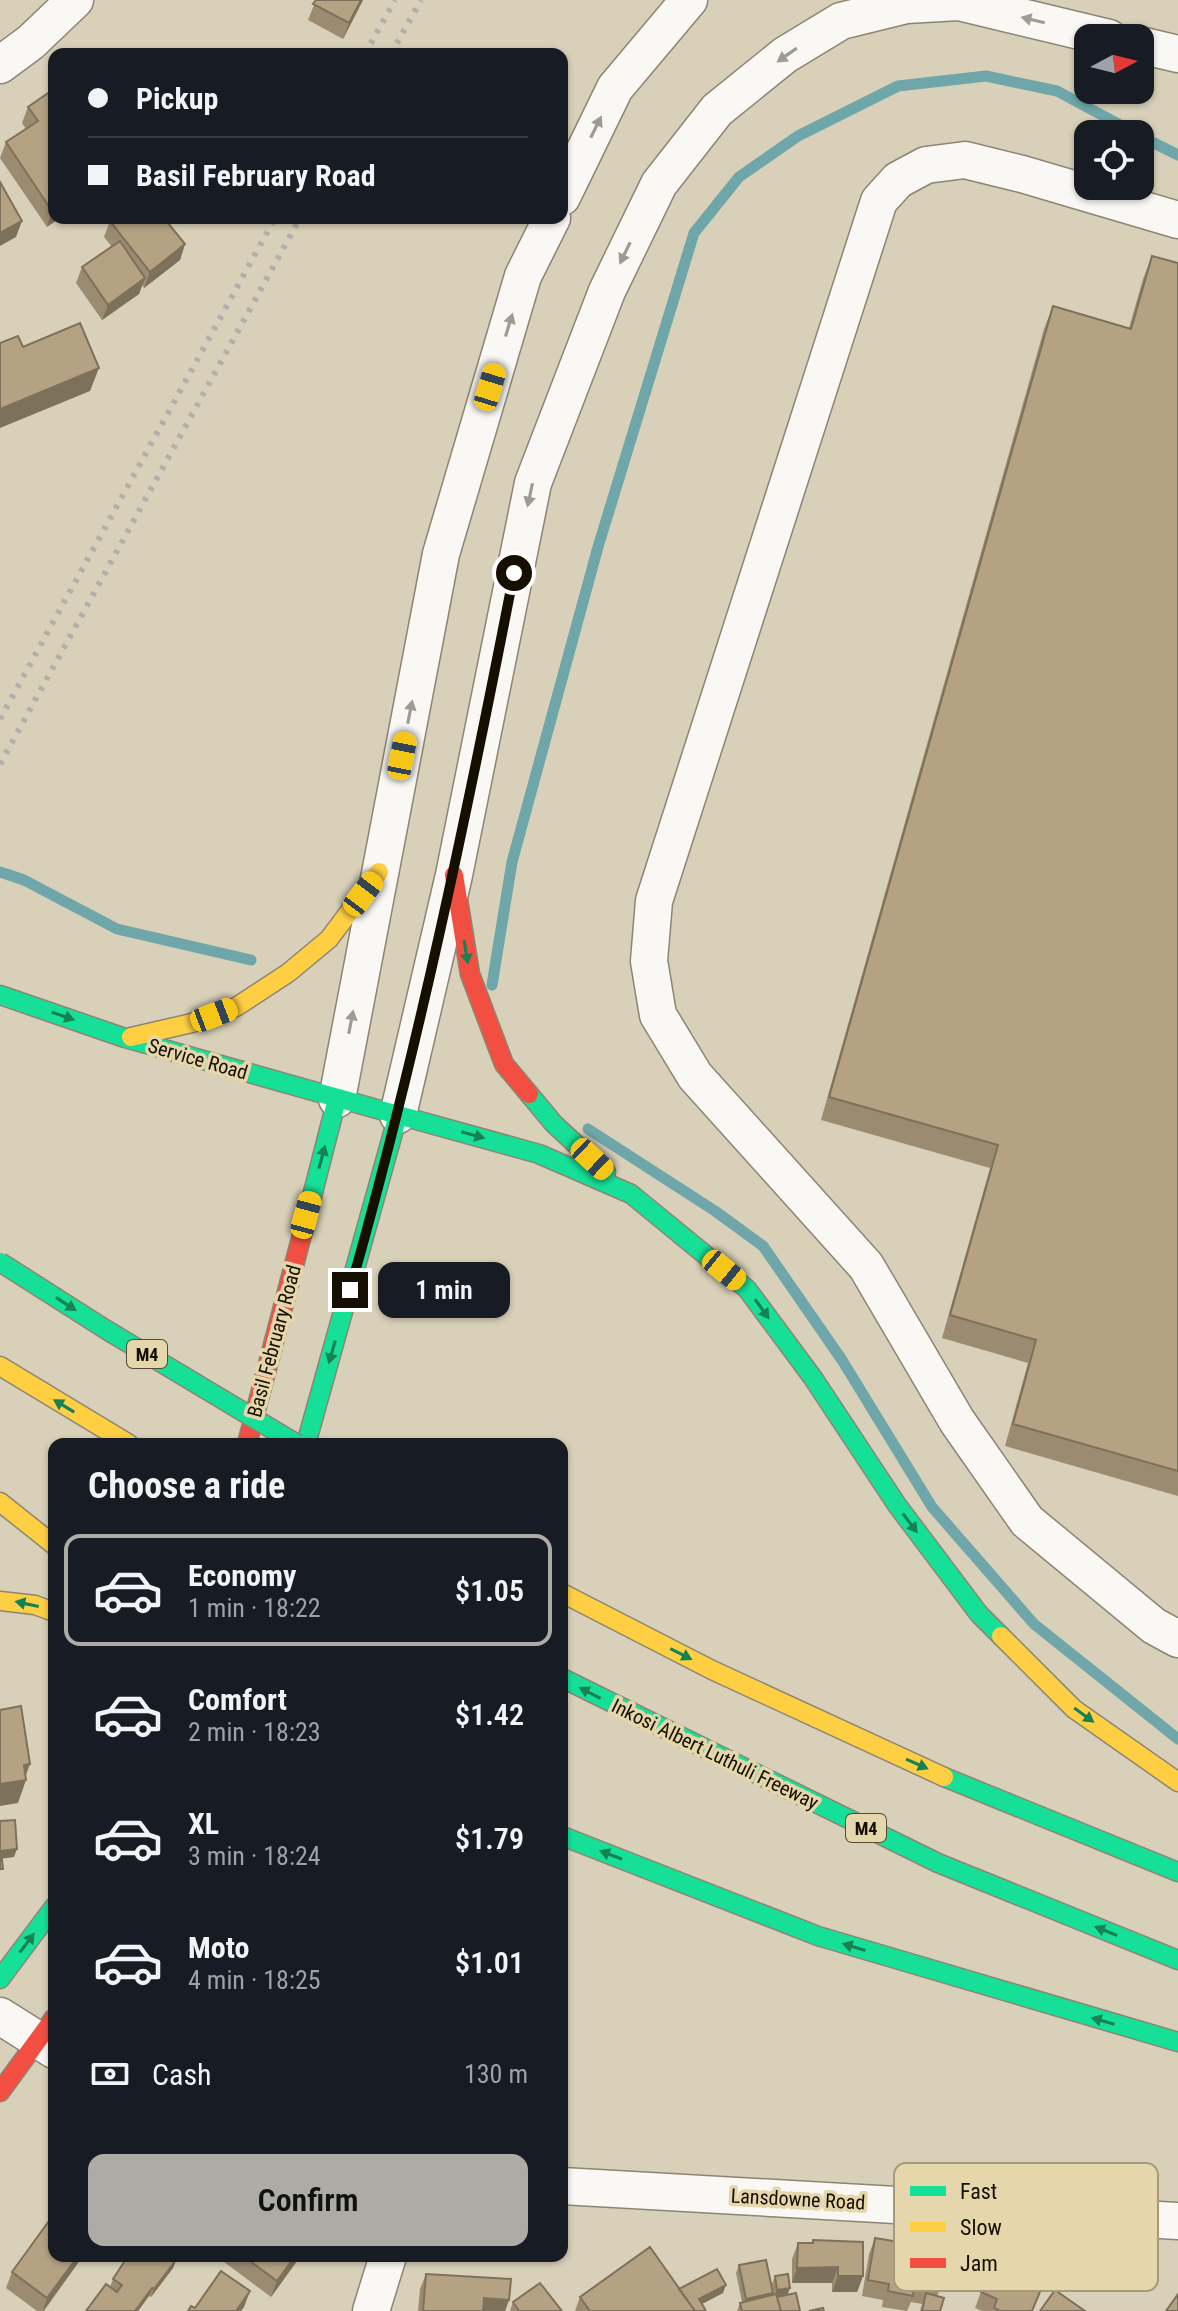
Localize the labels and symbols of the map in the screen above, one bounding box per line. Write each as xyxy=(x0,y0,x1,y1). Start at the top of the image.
one-way arrow xyxy=(1021,13,1046,26)
north arrow xyxy=(1074,24,1154,104)
one-way arrow xyxy=(777,47,798,62)
one-way arrow xyxy=(589,115,603,138)
one-way arrow xyxy=(619,242,632,265)
one-way arrow xyxy=(503,312,516,336)
car xyxy=(472,361,508,413)
one-way arrow xyxy=(524,482,536,507)
route start xyxy=(496,555,532,591)
one-way arrow xyxy=(404,699,417,724)
car xyxy=(386,730,418,782)
car xyxy=(339,868,387,920)
one-way arrow xyxy=(460,940,473,965)
car xyxy=(187,995,241,1035)
one-way arrow xyxy=(346,1010,358,1035)
one-way arrow xyxy=(51,1011,75,1023)
street label: Service Road xyxy=(145,1033,251,1085)
one-way arrow xyxy=(462,1129,486,1142)
car xyxy=(566,1134,618,1184)
one-way arrow xyxy=(316,1145,328,1170)
car xyxy=(288,1189,324,1241)
car xyxy=(698,1246,750,1294)
street label: Basil February Road xyxy=(242,1262,306,1420)
callout: 1 min xyxy=(378,1262,510,1318)
route end xyxy=(332,1272,368,1308)
one-way arrow xyxy=(55,1296,76,1311)
one-way arrow xyxy=(754,1299,770,1319)
road number: M4 xyxy=(127,1340,167,1368)
one-way arrow xyxy=(325,1340,338,1364)
one-way arrow xyxy=(53,1399,75,1413)
one-way arrow xyxy=(902,1513,918,1533)
one-way arrow xyxy=(15,1597,40,1610)
one-way arrow xyxy=(670,1647,693,1661)
one-way arrow xyxy=(579,1686,602,1700)
street label: Inkosi Albert Luthuli Freeway xyxy=(608,1693,822,1815)
one-way arrow xyxy=(1073,1707,1094,1723)
one-way arrow xyxy=(905,1757,929,1770)
road number: M4 xyxy=(846,1814,886,1842)
one-way arrow xyxy=(599,1848,623,1861)
one-way arrow xyxy=(1094,1924,1118,1937)
one-way arrow xyxy=(19,1932,35,1954)
one-way arrow xyxy=(841,1940,865,1953)
one-way arrow xyxy=(1090,2014,1114,2027)
legend xyxy=(894,2163,1158,2291)
text: Fast xyxy=(960,2179,997,2204)
street label: Lansdowne Road xyxy=(730,2183,866,2215)
text: Slow xyxy=(960,2215,1002,2240)
text: Jam xyxy=(960,2251,998,2276)

